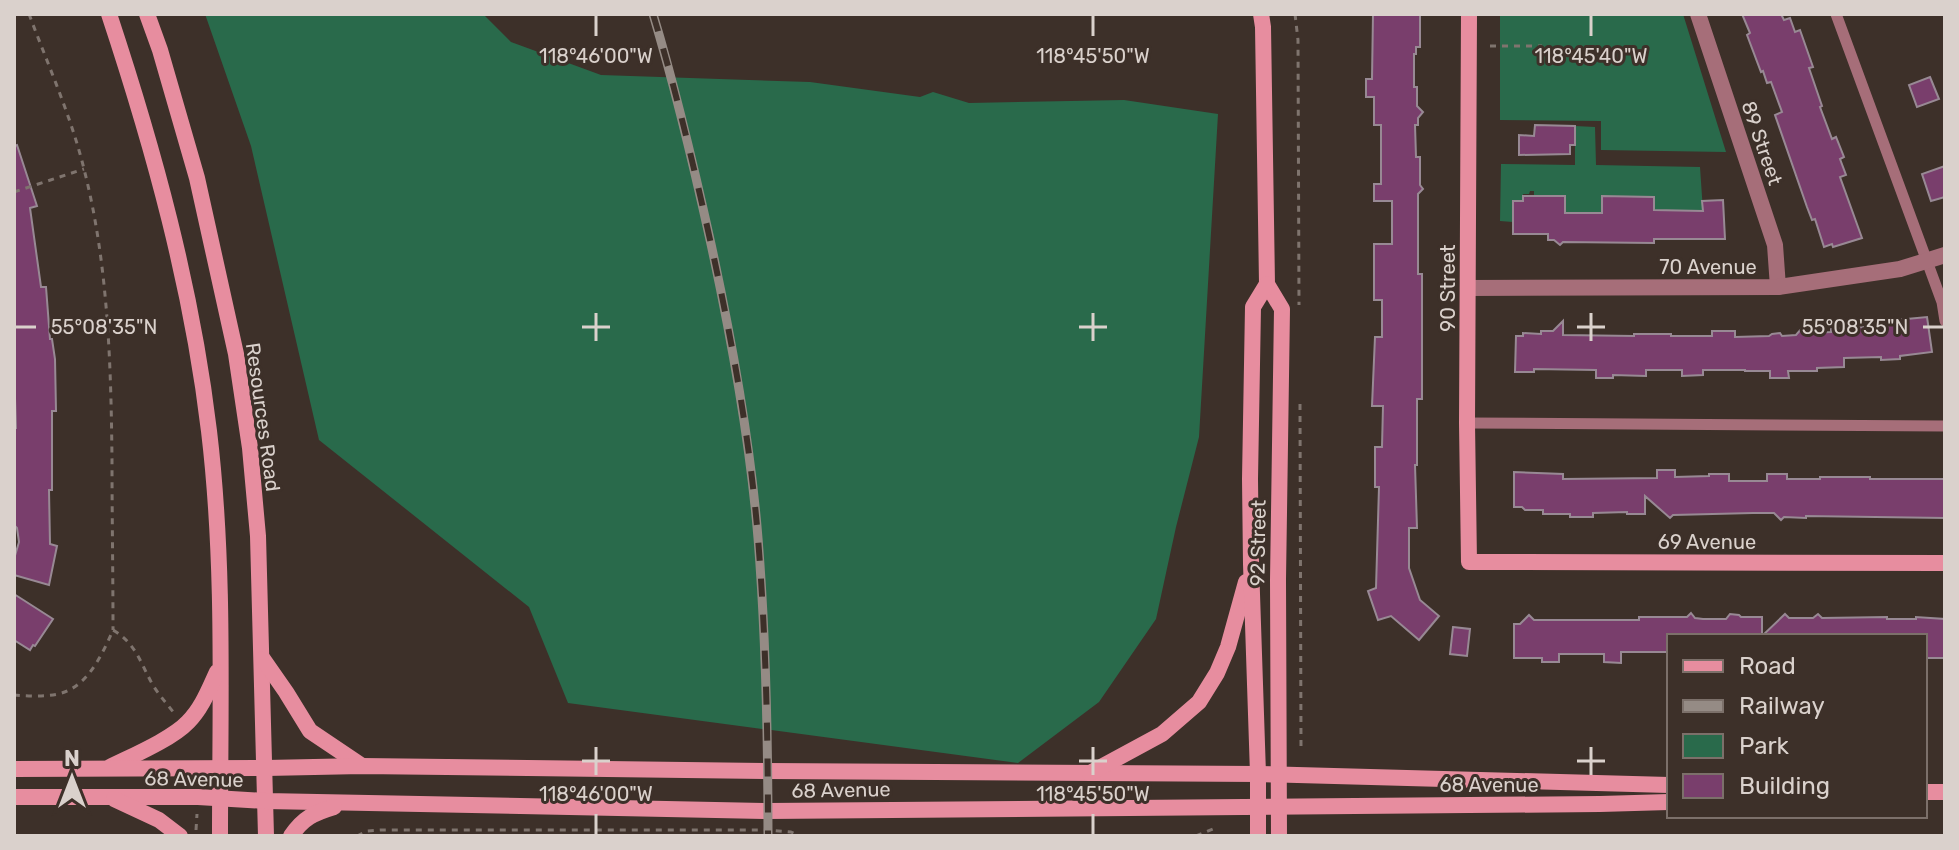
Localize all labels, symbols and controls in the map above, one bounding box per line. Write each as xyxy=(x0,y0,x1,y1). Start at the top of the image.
text: 118°46'00"W xyxy=(539,44,653,68)
text: 118°45'50"W xyxy=(1036,44,1150,68)
text: 118°45'40"W xyxy=(1535,44,1647,68)
street label: 89 Street xyxy=(1736,98,1788,188)
street label: 90 Street xyxy=(1436,244,1460,332)
street label: 70 Avenue xyxy=(1659,255,1757,279)
text: 55°08'35"N xyxy=(51,315,157,339)
text: 55°08'35"N xyxy=(1802,315,1908,339)
street label: Resources Road xyxy=(241,341,285,493)
street label: 92 Street xyxy=(1245,499,1271,586)
street label: 69 Avenue xyxy=(1658,530,1756,554)
legend xyxy=(1667,634,1927,818)
text: Road xyxy=(1739,652,1796,680)
text: Railway xyxy=(1739,692,1825,720)
text: Park xyxy=(1739,732,1790,760)
north arrow xyxy=(32,738,112,818)
text: N xyxy=(64,745,80,772)
street label: 68 Avenue xyxy=(144,766,244,792)
text: Building xyxy=(1739,772,1830,800)
street label: 68 Avenue xyxy=(1439,773,1539,797)
street label: 68 Avenue xyxy=(791,777,891,803)
text: 118°46'00"W xyxy=(539,782,653,806)
text: 118°45'50"W xyxy=(1036,782,1150,806)

